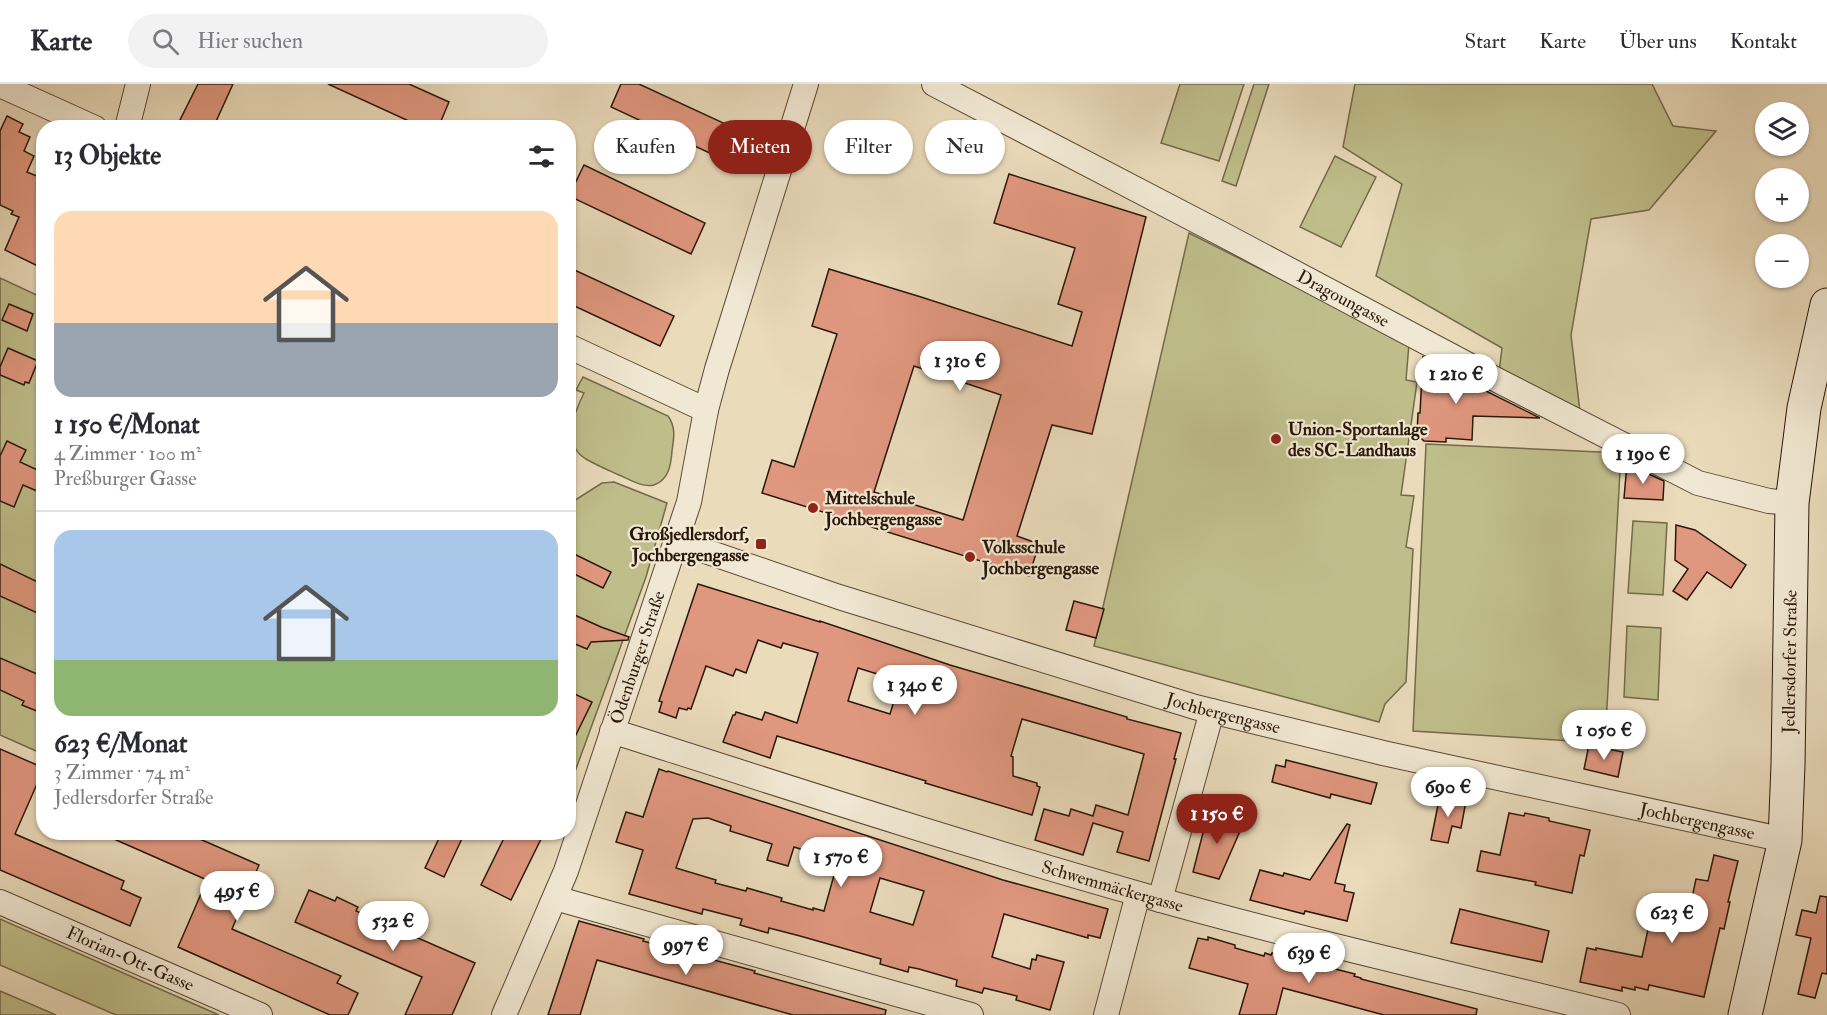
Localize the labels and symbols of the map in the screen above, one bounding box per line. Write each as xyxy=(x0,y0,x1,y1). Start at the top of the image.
street label: Dragoungasse xyxy=(1293,265,1393,333)
pin: 1 310 € xyxy=(905,341,1015,392)
pin: 1 210 € xyxy=(1401,354,1511,405)
place label: Union-Sportanlage des SC-Landhaus xyxy=(1288,418,1428,462)
marker: Union-Sportanlage des SC-Landhaus xyxy=(1269,432,1283,446)
pin: 1 190 € xyxy=(1588,434,1698,485)
place label: Mittelschule Jochbergengasse xyxy=(824,487,942,531)
marker: Mittelschule Jochbergengasse xyxy=(806,501,820,515)
place label: Großjedlersdorf, Jochbergengasse xyxy=(629,523,749,567)
place label: Volksschule Jochbergengasse xyxy=(981,536,1099,580)
marker: Großjedlersdorf, Jochbergengasse xyxy=(754,537,768,551)
marker: Volksschule Jochbergengasse xyxy=(963,550,977,564)
street label: Ödenburger Straße xyxy=(605,587,671,727)
street label: Jedlersdorfer Straße xyxy=(1777,589,1803,735)
pin: 1 340 € xyxy=(860,665,970,716)
street label: Jochbergengasse xyxy=(1162,687,1283,740)
pin: 1 050 € xyxy=(1549,710,1659,761)
pin: 690 € xyxy=(1406,767,1490,818)
pin: 1 150 € xyxy=(1162,794,1272,845)
street label: Jochbergengasse xyxy=(1636,798,1757,845)
pin: 1 570 € xyxy=(786,837,896,888)
street label: Schwemmäckergasse xyxy=(1039,855,1186,918)
pin: 495 € xyxy=(195,871,279,922)
pin: 623 € xyxy=(1630,893,1714,944)
pin: 532 € xyxy=(351,901,435,952)
street label: Florian-Ott-Gasse xyxy=(63,921,198,997)
pin: 997 € xyxy=(644,925,728,976)
pin: 639 € xyxy=(1267,933,1351,984)

